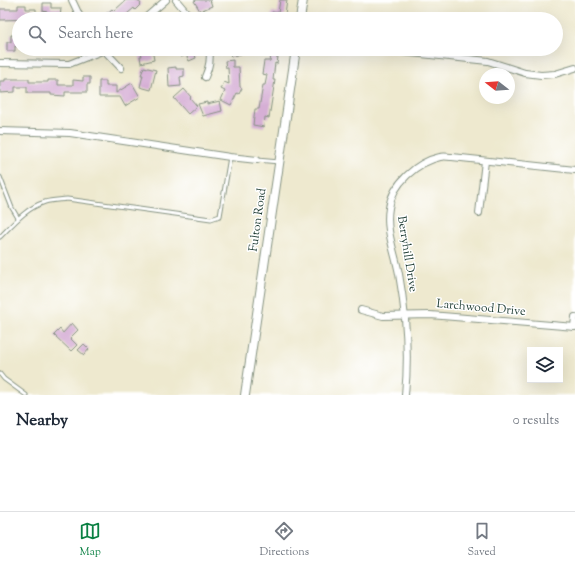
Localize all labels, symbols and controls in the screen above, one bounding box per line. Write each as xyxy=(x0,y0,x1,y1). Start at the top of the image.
search box xyxy=(12,12,563,56)
icon: search xyxy=(26,23,48,45)
text: Search here xyxy=(58,24,133,45)
north arrow xyxy=(479,68,515,104)
street label: Fulton Road xyxy=(245,187,271,253)
street label: Berryhill Drive xyxy=(392,215,422,294)
street label: Larchwood Drive xyxy=(436,295,527,321)
map controls xyxy=(527,347,563,383)
button: layers xyxy=(527,347,563,383)
text: Nearby xyxy=(16,409,68,433)
text: 0 results xyxy=(513,412,559,430)
tab: Map xyxy=(79,520,101,560)
tab: Directions xyxy=(260,520,309,560)
tab: Saved xyxy=(468,520,496,560)

